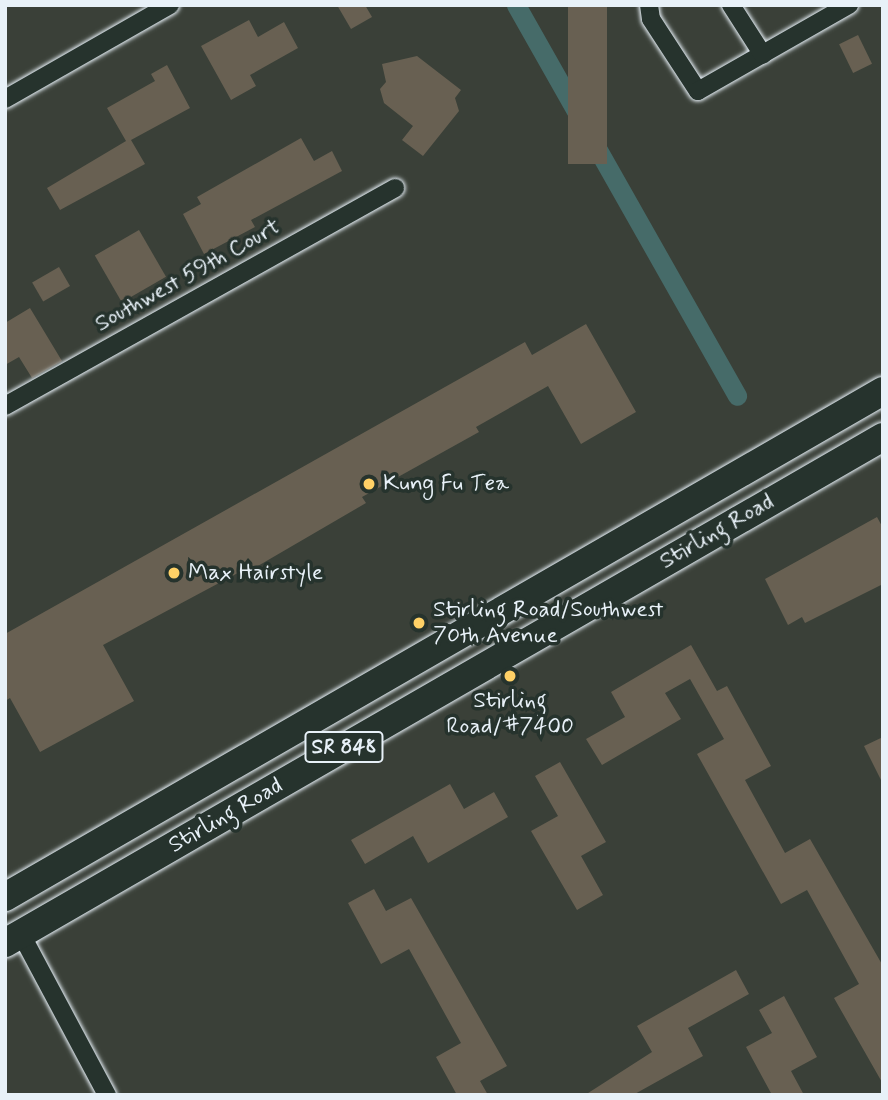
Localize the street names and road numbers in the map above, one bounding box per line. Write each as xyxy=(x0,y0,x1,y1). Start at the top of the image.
street label: Southwest 59th Court xyxy=(91,214,285,338)
street label: Stirling Road xyxy=(656,489,778,575)
road number: SR 848 xyxy=(304,730,384,764)
street label: Stirling Road xyxy=(165,773,287,859)

